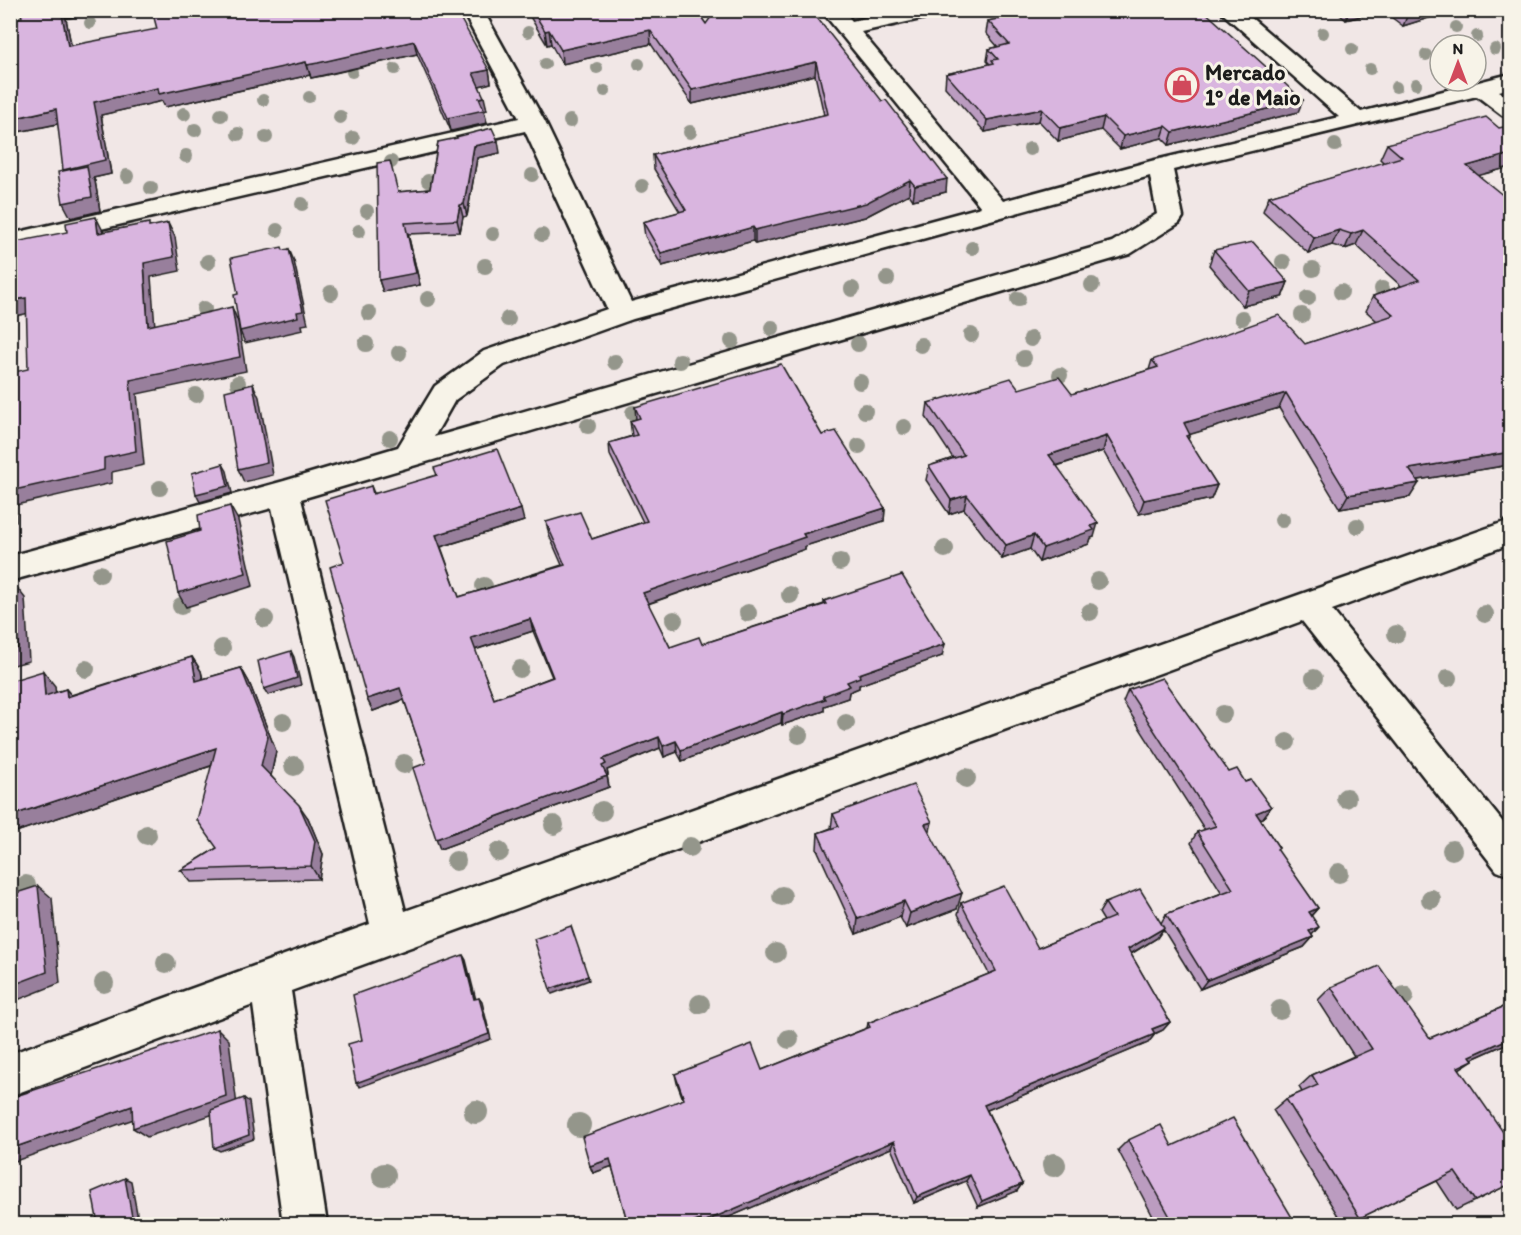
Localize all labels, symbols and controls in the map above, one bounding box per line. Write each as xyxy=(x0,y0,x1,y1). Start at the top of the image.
north arrow xyxy=(1428,33,1488,93)
text: N xyxy=(1453,39,1463,58)
place label: Mercado 1º de Maio xyxy=(1205,59,1300,111)
shop icon: Mercado 1º de Maio xyxy=(1164,67,1200,103)

